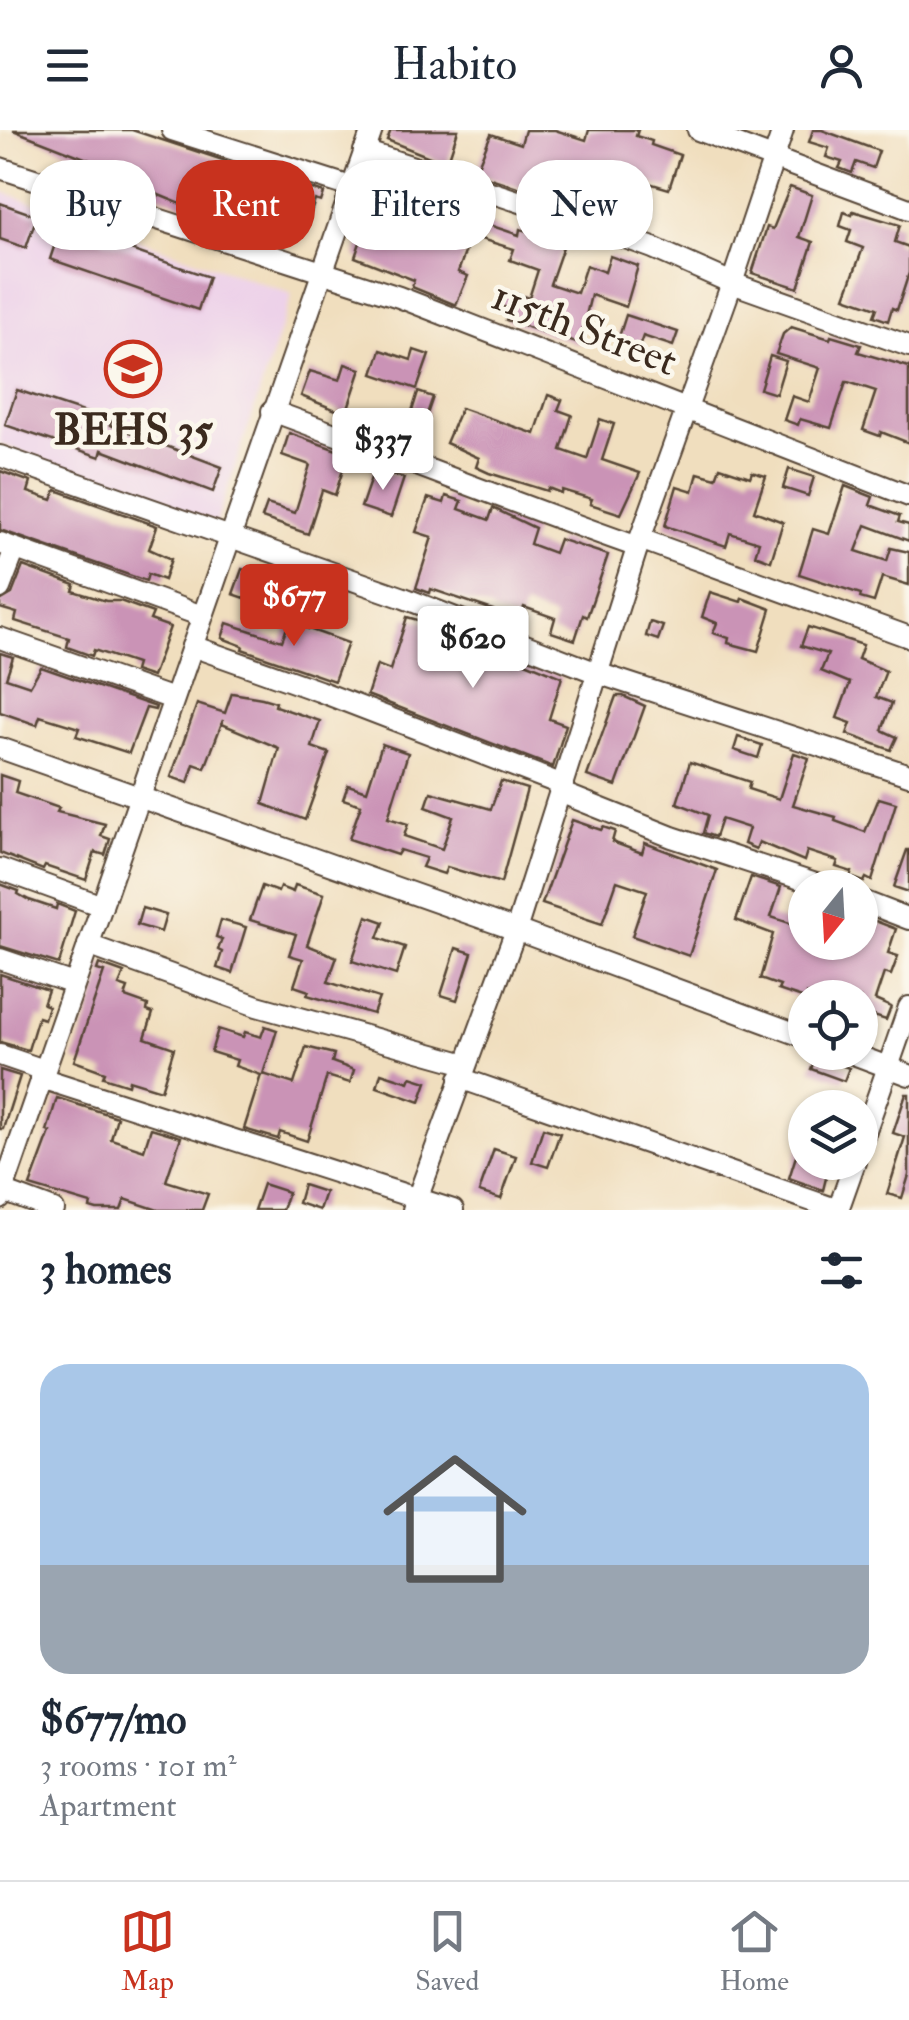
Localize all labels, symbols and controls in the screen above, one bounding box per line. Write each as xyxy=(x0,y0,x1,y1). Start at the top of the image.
text: Habito xyxy=(392,37,517,93)
icon: menu xyxy=(40,38,95,93)
icon: person xyxy=(814,38,869,93)
chip: Buy xyxy=(30,160,156,250)
chip: Rent xyxy=(176,160,315,250)
chip: Filters xyxy=(335,160,496,250)
chip: New xyxy=(516,160,653,250)
street label: 115th Street xyxy=(484,270,684,388)
school or university icon: BEHS 35 xyxy=(103,339,163,399)
place label: BEHS 35 xyxy=(54,405,213,457)
pin: $337 xyxy=(324,408,442,493)
text: $337 xyxy=(354,420,412,460)
pin: $677 xyxy=(235,564,353,649)
text: $677 xyxy=(262,576,326,616)
pin: $620 xyxy=(414,606,532,691)
text: $620 xyxy=(440,618,506,658)
north arrow xyxy=(788,870,878,960)
map controls xyxy=(788,870,878,1180)
button: locate xyxy=(788,980,878,1070)
button: layers xyxy=(788,1090,878,1180)
icon: filters xyxy=(814,1243,869,1298)
text: 3 homes xyxy=(40,1244,172,1296)
icon: home xyxy=(365,1429,545,1609)
text: $677/mo xyxy=(40,1694,187,1746)
text: 3 rooms · 101 m² xyxy=(40,1746,237,1786)
text: Apartment xyxy=(40,1786,177,1826)
tab: Map xyxy=(120,1904,175,1999)
tab: Saved xyxy=(415,1904,479,1999)
tab: Home xyxy=(719,1904,789,1999)

